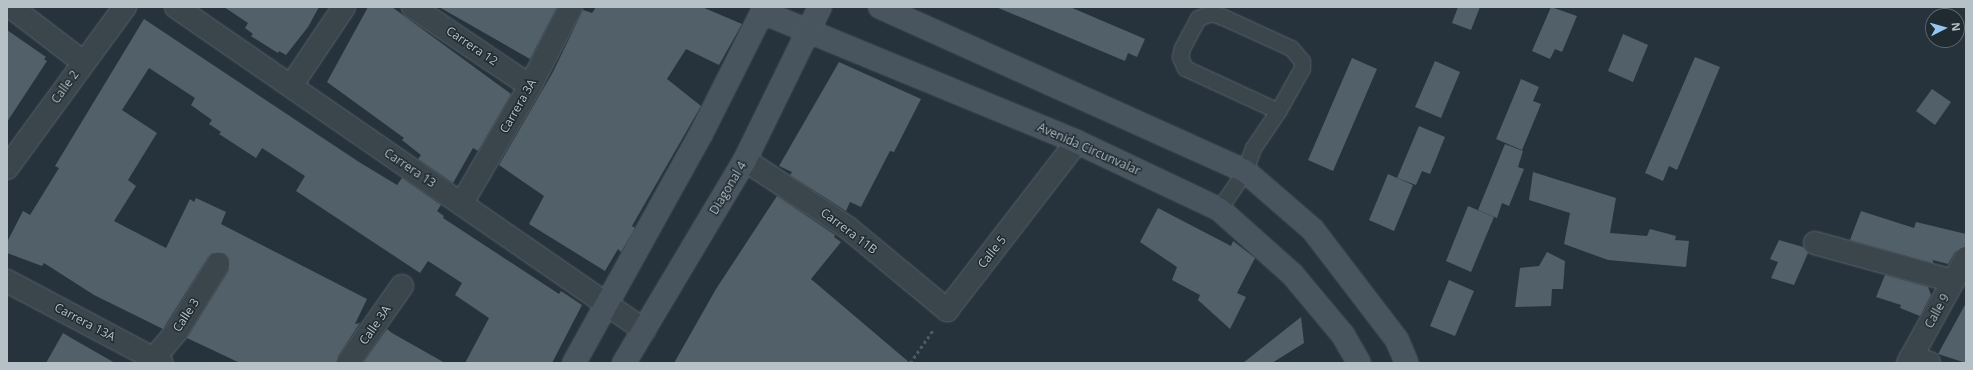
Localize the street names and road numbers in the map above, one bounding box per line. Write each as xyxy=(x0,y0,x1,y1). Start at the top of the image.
street label: Carrera 12 xyxy=(443,23,501,69)
street label: Calle 2 xyxy=(48,68,82,106)
street label: Carrera 3A xyxy=(497,76,539,136)
street label: Avenida Circunvalar xyxy=(1035,120,1143,178)
street label: Carrera 13 xyxy=(381,145,439,191)
street label: Diagonal 4 xyxy=(707,159,749,217)
street label: Carrera 11B xyxy=(818,205,880,257)
street label: Calle 5 xyxy=(975,233,1009,271)
street label: Calle 9 xyxy=(1922,291,1952,331)
street label: Calle 3 xyxy=(170,296,202,334)
street label: Carrera 13A xyxy=(52,300,118,344)
street label: Calle 3A xyxy=(356,303,394,347)

